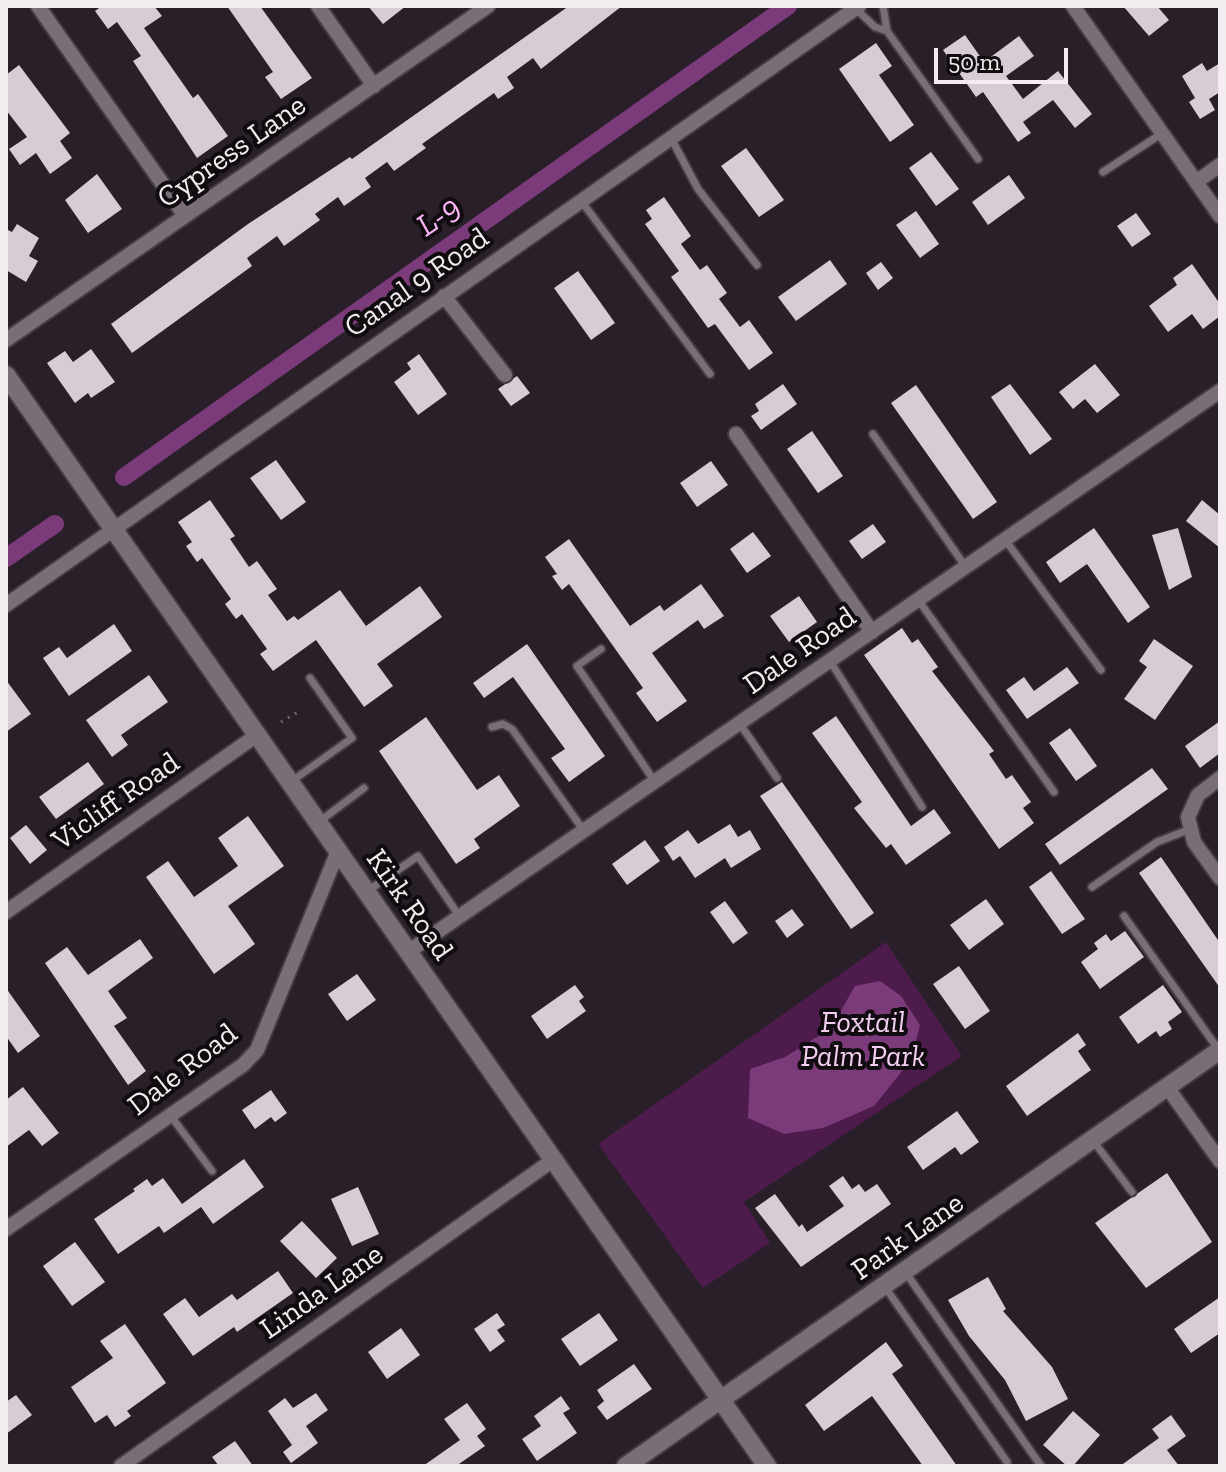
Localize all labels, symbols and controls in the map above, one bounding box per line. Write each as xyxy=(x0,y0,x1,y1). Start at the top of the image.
scale bar xyxy=(938,32,1072,82)
text: 50 m xyxy=(948,47,1000,76)
street label: Cypress Lane xyxy=(151,88,313,216)
water label: L-9 xyxy=(410,188,468,246)
street label: Canal 9 Road xyxy=(338,220,496,346)
street label: Dale Road xyxy=(737,599,863,703)
street label: Vicliff Road xyxy=(45,745,187,859)
street label: Kirk Road xyxy=(358,843,460,967)
park label: Foxtail Palm Park xyxy=(801,1005,925,1076)
street label: Dale Road xyxy=(121,1016,245,1124)
street label: Park Lane xyxy=(845,1185,971,1289)
street label: Linda Lane xyxy=(254,1237,390,1347)

